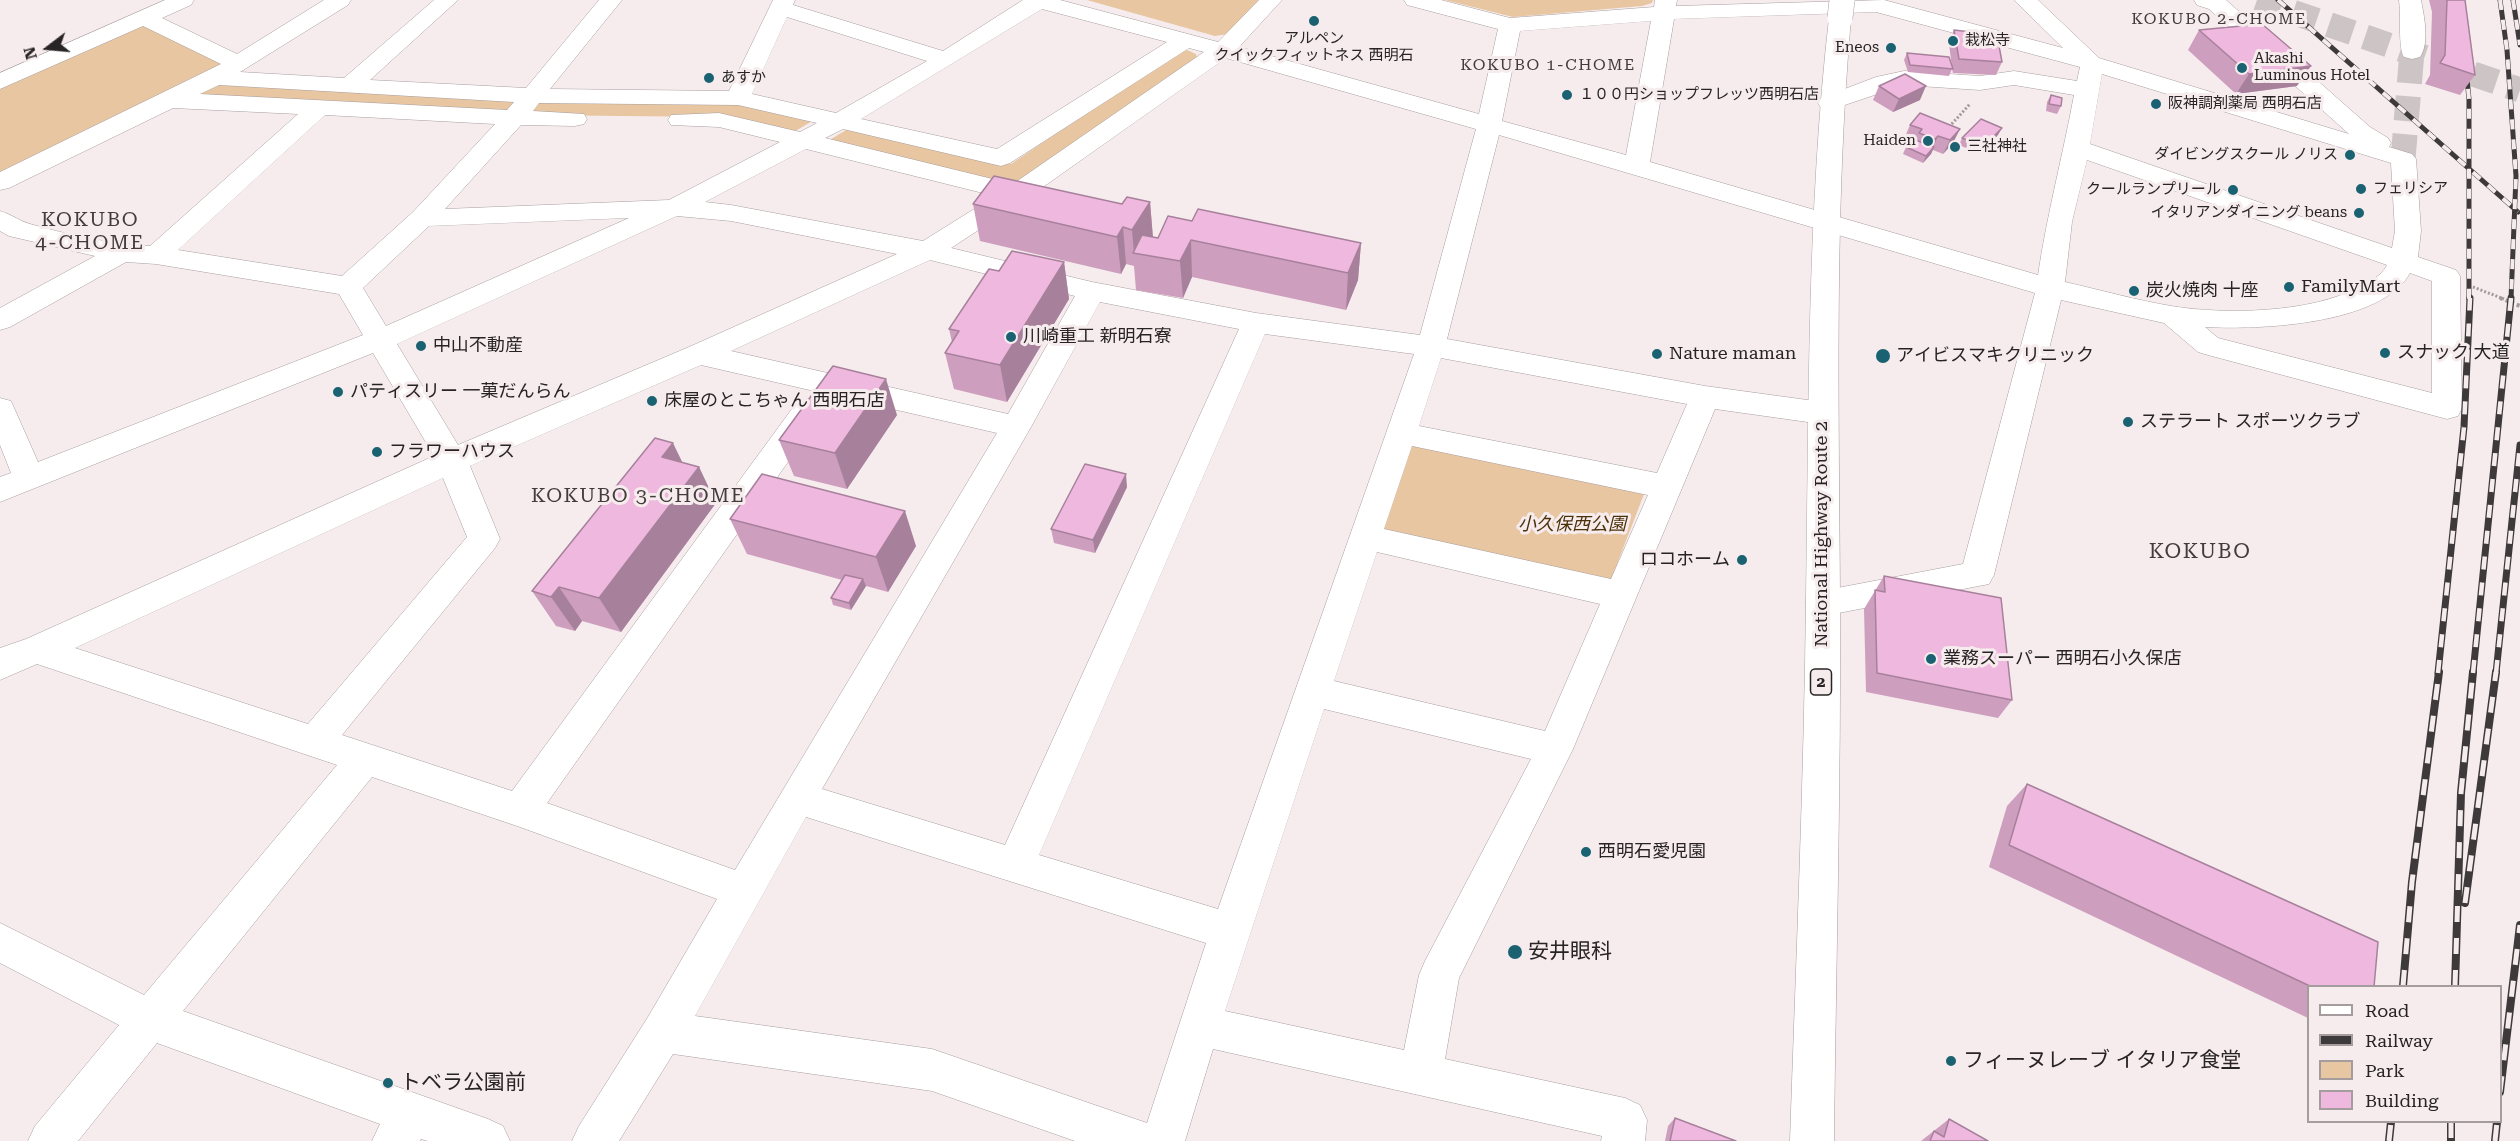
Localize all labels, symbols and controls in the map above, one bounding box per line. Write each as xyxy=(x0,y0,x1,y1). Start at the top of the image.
district label: KOKUBO 2-CHOME xyxy=(2131,9,2307,29)
marker: アルペン クイックフィットネス 西明石 xyxy=(1307,14,1321,28)
north arrow xyxy=(18,18,78,78)
place label: アルペン クイックフィットネス 西明石 xyxy=(1215,30,1413,65)
place label: 栽松寺 xyxy=(1965,32,2010,50)
marker: 栽松寺 xyxy=(1946,34,1960,48)
place label: Eneos xyxy=(1835,39,1879,57)
marker: Eneos xyxy=(1884,41,1898,55)
text: N xyxy=(19,45,41,62)
place label: Akashi Luminous Hotel xyxy=(2254,50,2370,85)
district label: KOKUBO 1-CHOME xyxy=(1460,55,1636,75)
marker: Akashi Luminous Hotel xyxy=(2235,61,2249,75)
place label: あすか xyxy=(721,69,766,87)
marker: あすか xyxy=(702,71,716,85)
place label: １００円ショップフレッツ西明石店 xyxy=(1579,86,1819,104)
marker: １００円ショップフレッツ西明石店 xyxy=(1560,88,1574,102)
place label: 阪神調剤薬局 西明石店 xyxy=(2168,95,2322,113)
marker: 阪神調剤薬局 西明石店 xyxy=(2149,97,2163,111)
place label: Haiden xyxy=(1863,132,1916,150)
marker: Haiden xyxy=(1921,134,1935,148)
place label: 三社神社 xyxy=(1967,138,2027,156)
marker: 三社神社 xyxy=(1948,140,1962,154)
place label: ダイビングスクール ノリス xyxy=(2154,146,2338,164)
marker: ダイビングスクール ノリス xyxy=(2343,148,2357,162)
place label: フェリシア xyxy=(2373,180,2448,198)
place label: クールランプリール xyxy=(2086,181,2221,199)
marker: フェリシア xyxy=(2354,182,2368,196)
marker: クールランプリール xyxy=(2226,183,2240,197)
place label: イタリアンダイニング beans xyxy=(2150,204,2347,222)
marker: イタリアンダイニング beans xyxy=(2352,206,2366,220)
district label: KOKUBO 4-CHOME xyxy=(35,208,145,255)
place label: FamilyMart xyxy=(2301,276,2400,298)
place label: 炭火焼肉 十座 xyxy=(2146,280,2259,302)
marker: FamilyMart xyxy=(2282,280,2296,294)
marker: 炭火焼肉 十座 xyxy=(2127,284,2141,298)
place label: 川崎重工 新明石寮 xyxy=(1023,326,1172,348)
marker: 川崎重工 新明石寮 xyxy=(1004,330,1018,344)
place label: 中山不動産 xyxy=(433,335,523,357)
marker: 中山不動産 xyxy=(414,339,428,353)
place label: スナック 大道 xyxy=(2397,342,2510,364)
place label: Nature maman xyxy=(1669,343,1796,365)
place label: アイビスマキクリニック xyxy=(1896,345,2094,367)
marker: スナック 大道 xyxy=(2378,346,2392,360)
marker: Nature maman xyxy=(1650,347,1664,361)
marker: アイビスマキクリニック xyxy=(1874,347,1892,365)
place label: パティスリー 一菓だんらん xyxy=(350,381,571,403)
marker: パティスリー 一菓だんらん xyxy=(331,385,345,399)
place label: 床屋のとこちゃん 西明石店 xyxy=(664,390,885,412)
marker: 床屋のとこちゃん 西明石店 xyxy=(645,394,659,408)
place label: ステラート スポーツクラブ xyxy=(2140,411,2361,433)
marker: ステラート スポーツクラブ xyxy=(2121,415,2135,429)
street label: National Highway Route 2 xyxy=(1811,421,1833,647)
place label: フラワーハウス xyxy=(389,441,515,463)
marker: フラワーハウス xyxy=(370,445,384,459)
district label: KOKUBO 3-CHOME xyxy=(531,484,745,508)
park label: 小久保西公園 xyxy=(1518,514,1626,536)
district label: KOKUBO xyxy=(2149,539,2251,565)
place label: ロコホーム xyxy=(1640,549,1730,571)
marker: ロコホーム xyxy=(1735,553,1749,567)
place label: 業務スーパー 西明石小久保店 xyxy=(1943,648,2182,670)
marker: 業務スーパー 西明石小久保店 xyxy=(1924,652,1938,666)
road number: 2 xyxy=(1810,669,1832,695)
place label: 西明石愛児園 xyxy=(1598,841,1706,863)
marker: 西明石愛児園 xyxy=(1579,845,1593,859)
place label: 安井眼科 xyxy=(1528,939,1612,965)
marker: 安井眼科 xyxy=(1506,943,1524,961)
legend xyxy=(2307,985,2502,1123)
text: Road xyxy=(2365,1000,2409,1021)
text: Railway xyxy=(2365,1030,2433,1051)
place label: フィーヌレーブ イタリア食堂 xyxy=(1963,1048,2241,1074)
marker: フィーヌレーブ イタリア食堂 xyxy=(1944,1054,1958,1068)
text: Park xyxy=(2365,1060,2405,1081)
place label: トベラ公園前 xyxy=(400,1070,526,1096)
marker: トベラ公園前 xyxy=(381,1076,395,1090)
text: Building xyxy=(2365,1090,2439,1111)

